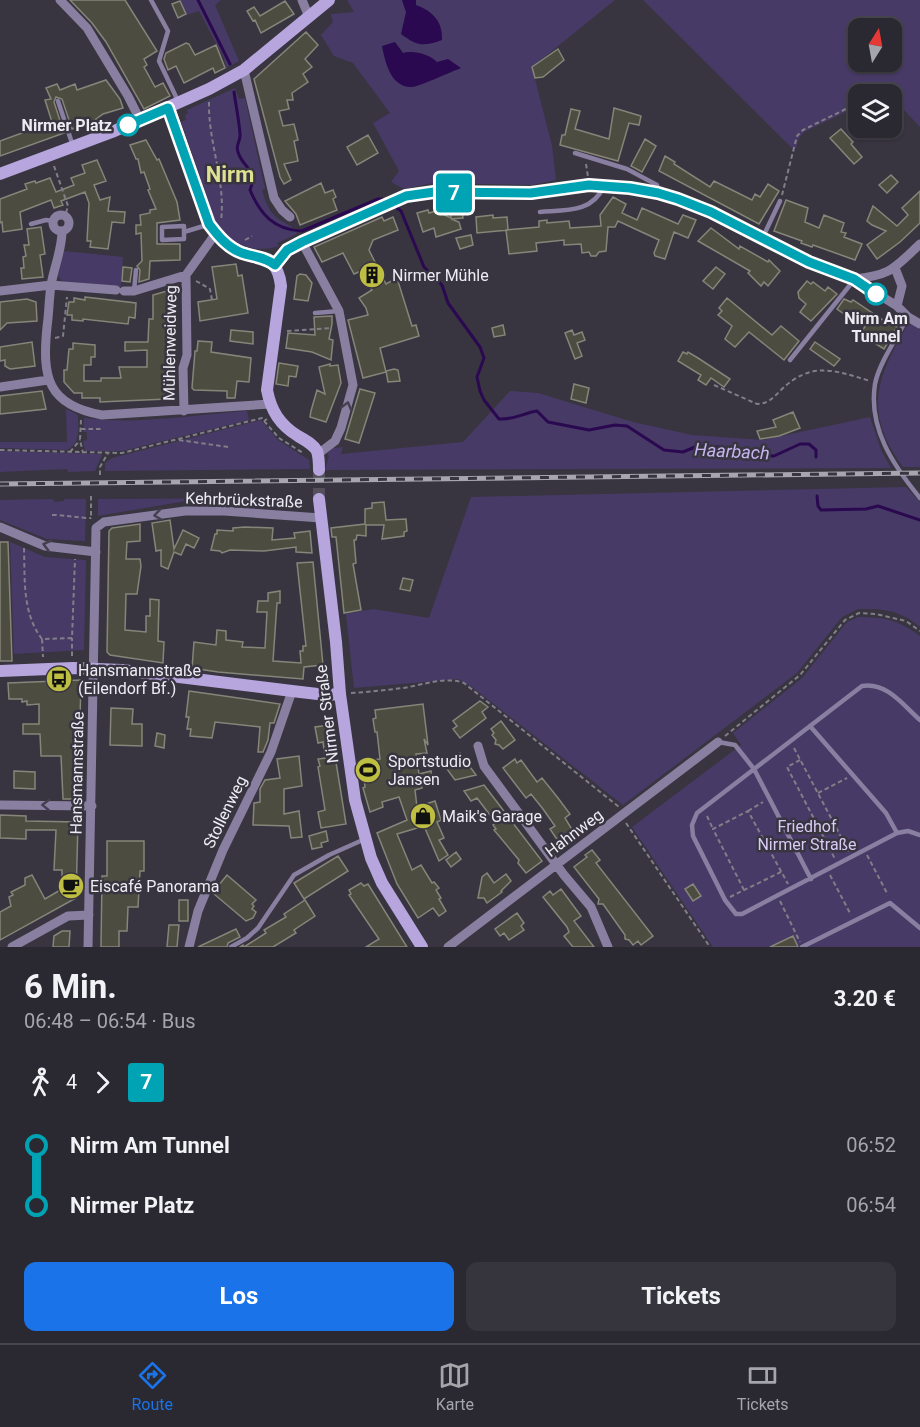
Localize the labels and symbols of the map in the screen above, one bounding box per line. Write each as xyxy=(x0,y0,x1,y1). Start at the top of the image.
north arrow xyxy=(848,18,902,72)
marker: Nirmer Platz xyxy=(117,114,139,136)
place label: Nirmer Platz xyxy=(22,116,112,135)
district label: Nirm xyxy=(206,162,254,187)
line badge: 7 xyxy=(434,174,474,212)
building icon: Nirmer Mühle xyxy=(357,260,387,290)
place label: Nirmer Mühle xyxy=(392,266,489,285)
marker: Nirm Am Tunnel xyxy=(865,283,887,305)
street label: Mühlenweidweg xyxy=(159,285,181,401)
place label: Nirm Am Tunnel xyxy=(844,309,908,346)
one-way arrow xyxy=(340,401,352,412)
water label: Haarbach xyxy=(694,439,770,463)
street label: Kehrbrückstraße xyxy=(185,488,303,512)
one-way arrow xyxy=(154,508,163,520)
one-way arrow xyxy=(42,540,53,552)
place label: Hansmannstraße (Eilendorf Bf.) xyxy=(78,661,201,698)
bus stop icon: Hansmannstraße (Eilendorf Bf.) xyxy=(44,664,74,694)
street label: Nirmer Straße xyxy=(312,664,342,764)
street label: Hansmannstraße xyxy=(66,711,88,835)
place label: Sportstudio Jansen xyxy=(388,752,471,789)
sports icon: Sportstudio Jansen xyxy=(353,755,383,785)
street label: Stollenweg xyxy=(199,773,251,851)
one-way arrow xyxy=(41,799,50,812)
shop icon: Maik's Garage xyxy=(408,801,438,831)
street label: Hahnweg xyxy=(541,805,607,861)
place label: Maik's Garage xyxy=(442,807,542,826)
park label: Friedhof Nirmer Straße xyxy=(757,817,857,854)
cafe icon: Eiscafé Panorama xyxy=(56,871,86,901)
place label: Eiscafé Panorama xyxy=(90,877,219,896)

